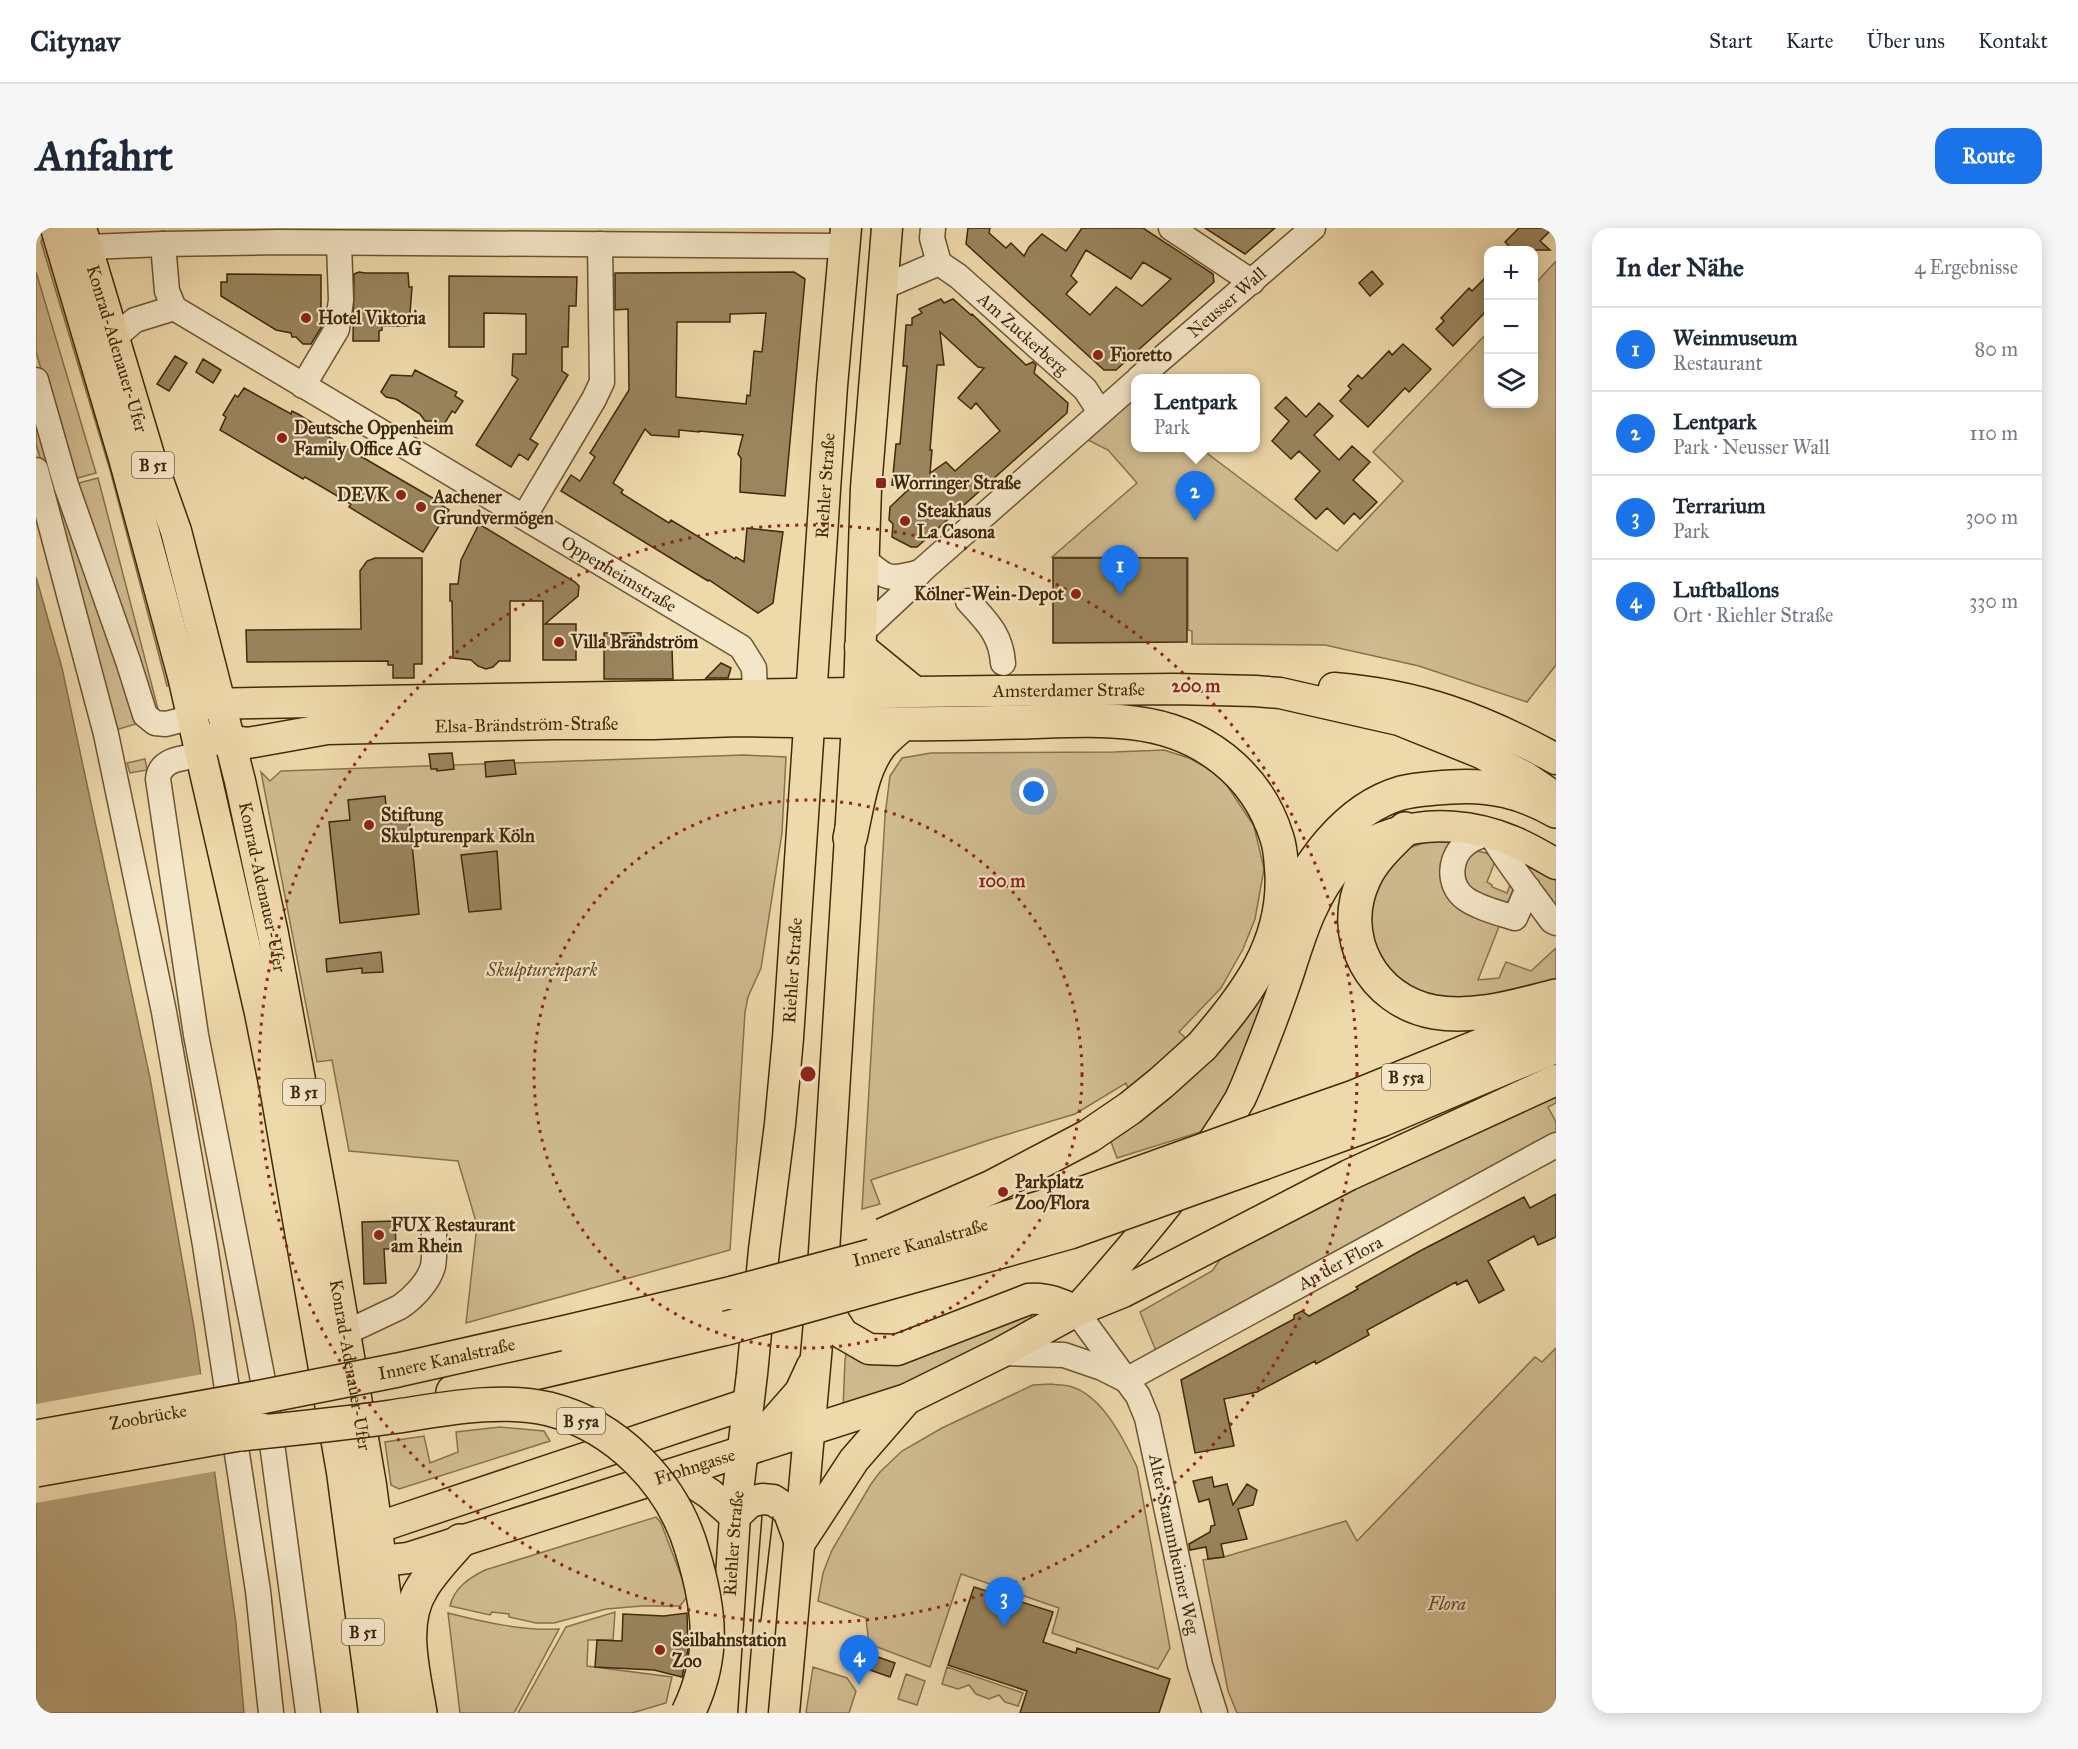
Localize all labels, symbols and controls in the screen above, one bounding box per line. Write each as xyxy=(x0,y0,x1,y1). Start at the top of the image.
text: Citynav xyxy=(30,24,120,59)
text: Start xyxy=(1709,28,1753,54)
text: Karte xyxy=(1786,28,1834,54)
text: Über uns xyxy=(1867,28,1945,54)
text: Kontakt xyxy=(1978,28,2048,54)
button: Route xyxy=(1935,128,2042,184)
text: Anfahrt xyxy=(36,130,173,182)
map controls xyxy=(1484,246,1538,408)
button: + xyxy=(1484,246,1538,300)
text: In der Nähe xyxy=(1616,251,1744,283)
text: 4 Ergebnisse xyxy=(1914,255,2018,279)
street label: Konrad-Adenauer-Ufer xyxy=(82,262,153,435)
street label: Neusser Wall xyxy=(1183,262,1271,342)
street label: Am Zuckerberg xyxy=(973,287,1073,381)
button: − xyxy=(1484,300,1538,354)
place label: Hotel Viktoria xyxy=(318,307,426,329)
marker: Hotel Viktoria xyxy=(299,311,313,325)
text: Weinmuseum xyxy=(1673,324,1798,351)
text: 1 xyxy=(1632,337,1639,361)
text: 80 m xyxy=(1975,337,2018,361)
place label: Fioretto xyxy=(1110,344,1172,366)
marker: Fioretto xyxy=(1091,348,1105,362)
text: Restaurant xyxy=(1673,351,1763,375)
button: layers xyxy=(1484,354,1538,408)
popup xyxy=(1131,374,1260,452)
text: Lentpark xyxy=(1154,388,1237,415)
text: Lentpark xyxy=(1673,408,1757,435)
text: Park xyxy=(1154,415,1190,439)
place label: Deutsche Oppenheim Family Office AG xyxy=(294,417,455,461)
text: 2 xyxy=(1631,421,1640,445)
text: 110 m xyxy=(1970,421,2018,445)
marker: Deutsche Oppenheim Family Office AG xyxy=(275,431,289,445)
street label: Riehler Straße xyxy=(811,432,840,539)
text: Park · Neusser Wall xyxy=(1673,435,1830,459)
road number: B 51 xyxy=(132,452,174,478)
place label: Worringer Straße xyxy=(893,472,1022,495)
pin: 2 xyxy=(1176,472,1214,521)
marker: Worringer Straße xyxy=(874,476,888,490)
place label: DEVK xyxy=(337,484,390,506)
place label: Aachener Grundvermögen xyxy=(432,486,554,530)
marker: DEVK xyxy=(394,488,408,502)
text: Terrarium xyxy=(1673,492,1766,519)
marker: Aachener Grundvermögen xyxy=(414,500,428,514)
place label: Steakhaus La Casona xyxy=(917,500,995,543)
text: 3 xyxy=(1632,505,1640,529)
text: 300 m xyxy=(1966,505,2018,529)
marker: Steakhaus La Casona xyxy=(898,514,912,528)
text: Park xyxy=(1673,519,1709,543)
street label: Oppenheimstraße xyxy=(557,531,681,617)
pin: 1 xyxy=(1100,546,1140,595)
text: Luftballons xyxy=(1673,576,1779,603)
place label: Kölner-Wein-Depot xyxy=(914,583,1065,606)
marker: Kölner-Wein-Depot xyxy=(1069,587,1083,601)
text: 4 xyxy=(1630,589,1641,613)
text: 330 m xyxy=(1969,589,2018,613)
text: Ort · Riehler Straße xyxy=(1673,603,1833,627)
place label: Villa Brändström xyxy=(570,631,699,653)
marker: Villa Brändström xyxy=(552,635,566,649)
text: 200 m xyxy=(1172,675,1221,697)
street label: Amsterdamer Straße xyxy=(992,678,1145,702)
street label: Elsa-Brändström-Straße xyxy=(434,713,618,738)
your location xyxy=(1019,777,1048,806)
street label: Konrad-Adenauer-Ufer xyxy=(234,800,291,974)
place label: Stiftung Skulpturenpark Köln xyxy=(381,804,535,848)
marker: Stiftung Skulpturenpark Köln xyxy=(362,818,376,832)
text: 100 m xyxy=(979,870,1026,892)
street label: Riehler Straße xyxy=(778,917,807,1024)
park label: Skulpturenpark xyxy=(486,959,597,982)
centre of rings xyxy=(798,1064,818,1084)
road number: B 55a xyxy=(1382,1064,1430,1090)
road number: B 51 xyxy=(283,1079,325,1105)
place label: Parkplatz Zoo/Flora xyxy=(1015,1171,1090,1214)
marker: Parkplatz Zoo/Flora xyxy=(996,1185,1010,1199)
street label: Innere Kanalstraße xyxy=(850,1213,991,1272)
place label: FUX Restaurant am Rhein xyxy=(391,1214,516,1257)
marker: FUX Restaurant am Rhein xyxy=(372,1228,386,1242)
street label: An der Flora xyxy=(1293,1231,1387,1295)
street label: Konrad-Adenauer-Ufer xyxy=(325,1278,376,1452)
street label: Innere Kanalstraße xyxy=(376,1333,517,1385)
street label: Zoobrücke xyxy=(108,1399,189,1435)
road number: B 55a xyxy=(557,1408,605,1434)
street label: Frohngasse xyxy=(651,1443,738,1490)
street label: Alter Stammheimer Weg xyxy=(1144,1451,1204,1637)
street label: Riehler Straße xyxy=(719,1489,749,1597)
pin: 3 xyxy=(984,1578,1024,1627)
park label: Flora xyxy=(1427,1593,1467,1615)
road number: B 51 xyxy=(342,1619,384,1645)
place label: Seilbahnstation Zoo xyxy=(672,1629,787,1672)
pin: 4 xyxy=(840,1636,878,1685)
marker: Seilbahnstation Zoo xyxy=(653,1643,667,1657)

